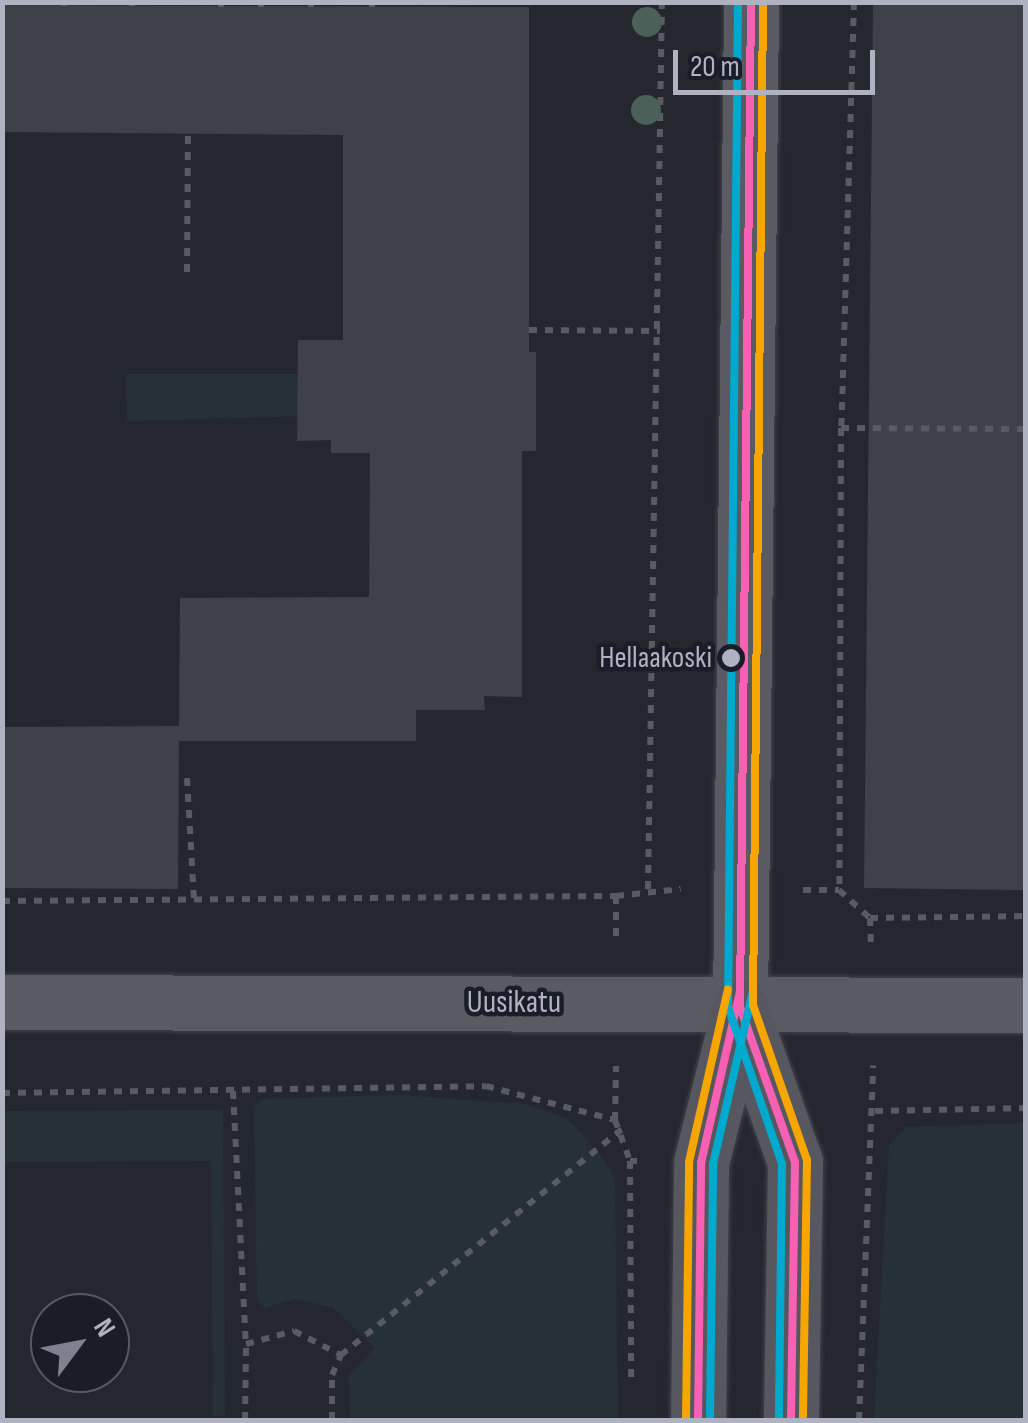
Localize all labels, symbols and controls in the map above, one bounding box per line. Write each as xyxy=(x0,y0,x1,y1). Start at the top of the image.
scale bar xyxy=(678,30,880,92)
text: 20 m xyxy=(690,49,740,85)
place label: Hellaakoski xyxy=(599,640,712,676)
marker: Hellaakoski xyxy=(721,648,741,668)
street label: Uusikatu xyxy=(467,984,561,1022)
north arrow xyxy=(30,1293,130,1393)
text: N xyxy=(86,1313,122,1343)

